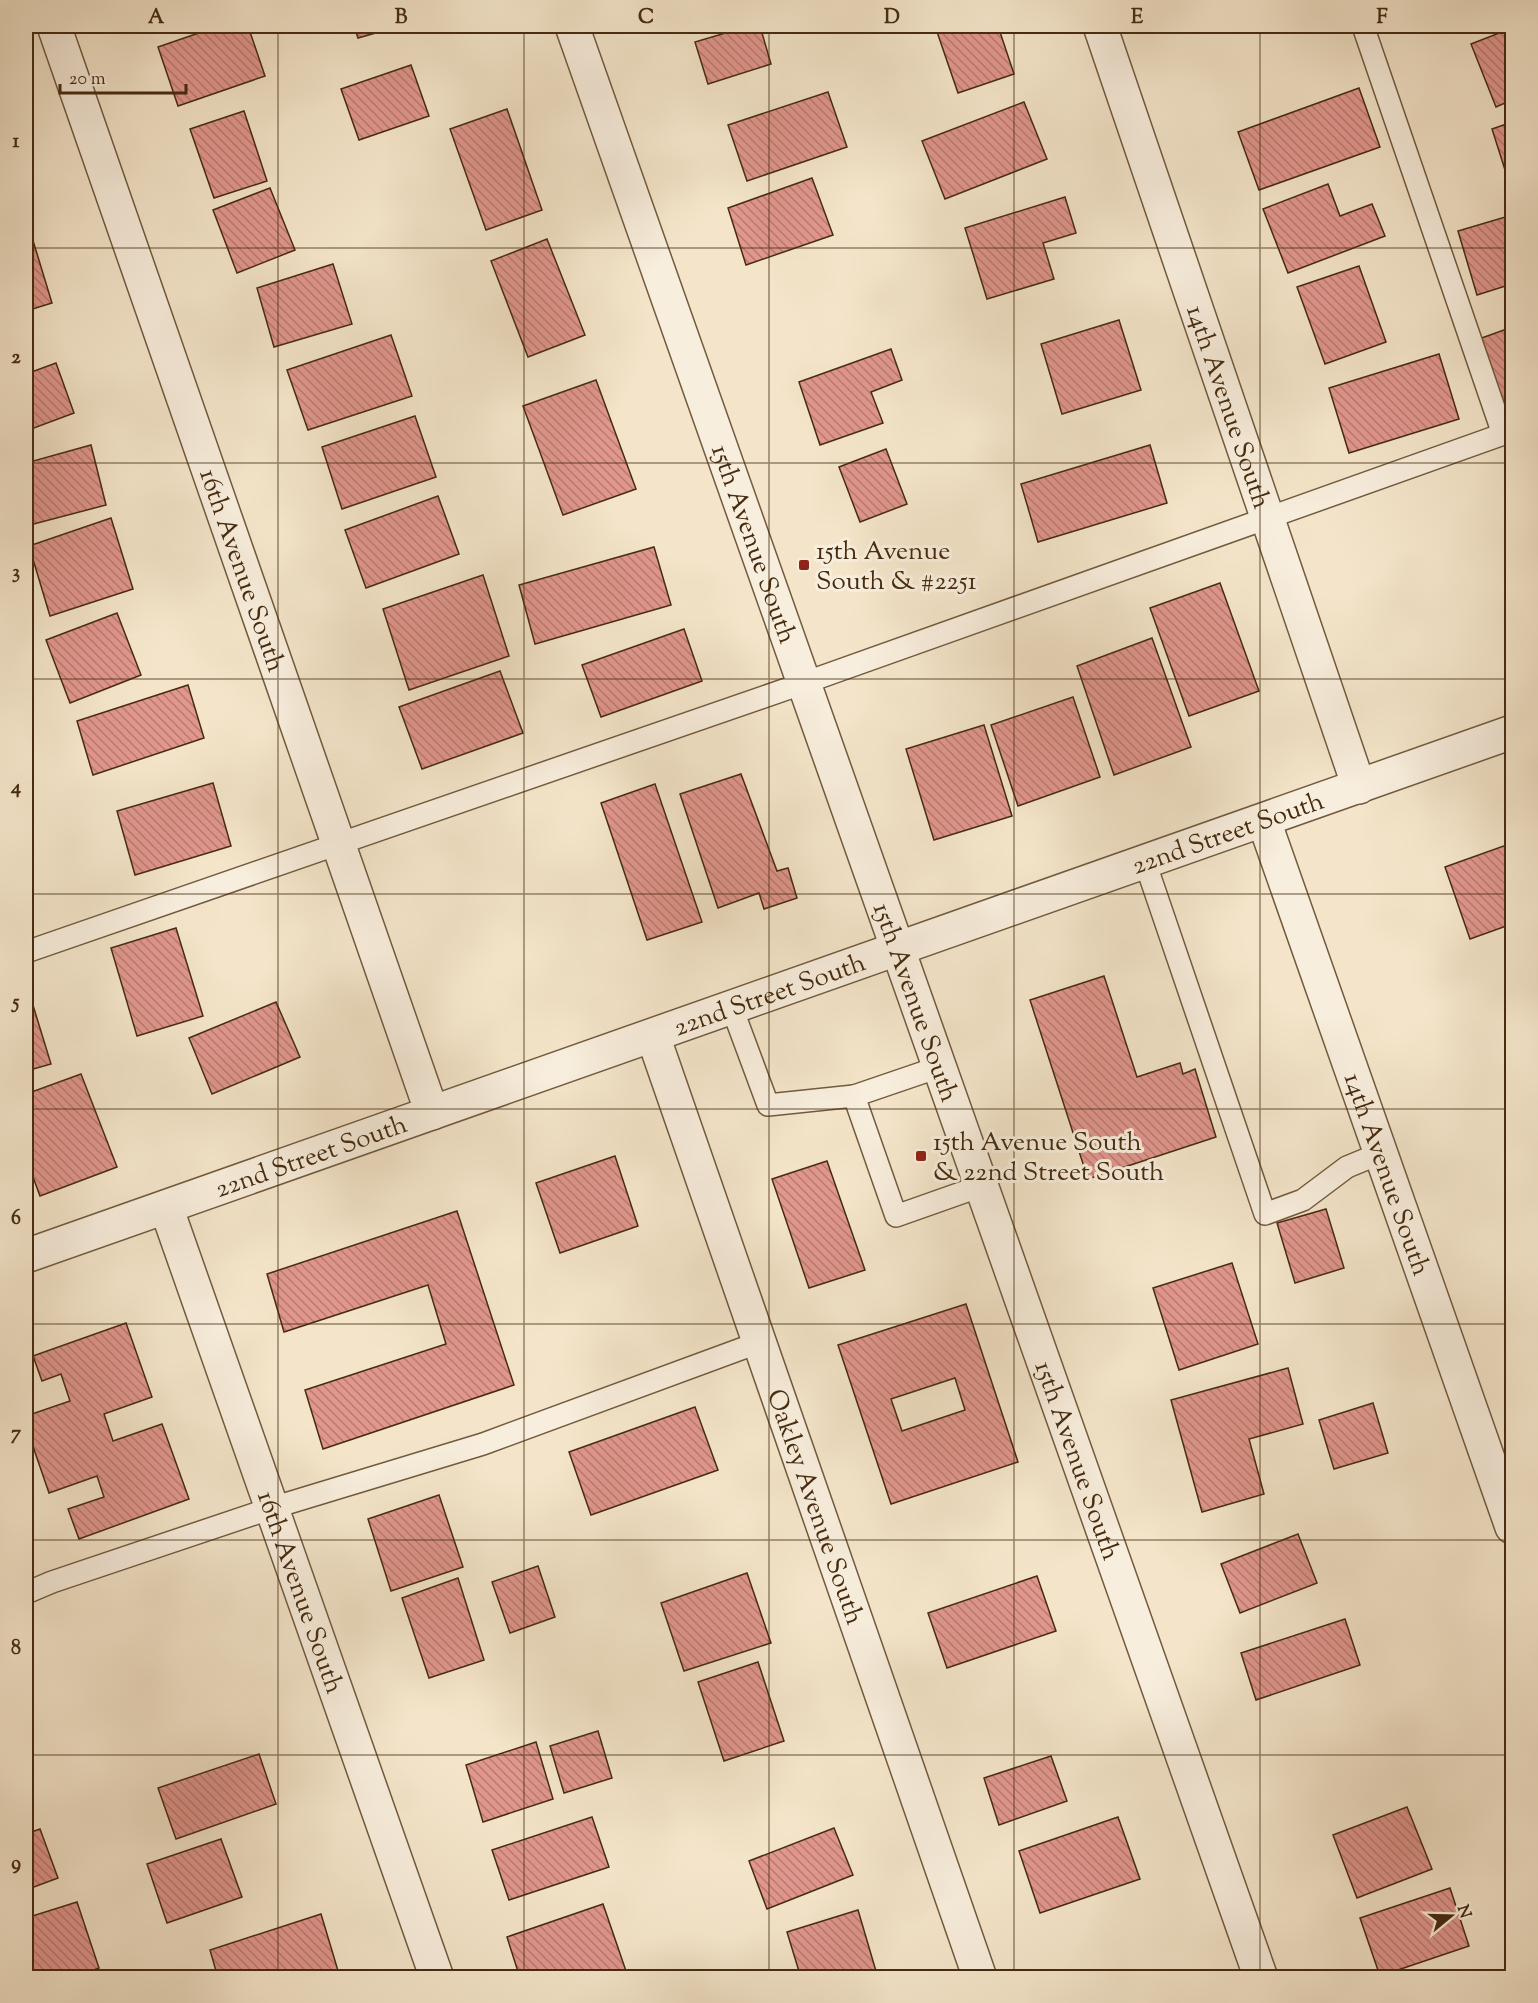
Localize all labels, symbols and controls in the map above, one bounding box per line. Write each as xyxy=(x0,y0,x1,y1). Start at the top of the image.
text: A xyxy=(148,4,165,33)
text: B xyxy=(395,4,408,33)
text: C xyxy=(638,4,654,33)
text: D xyxy=(884,4,900,33)
text: E xyxy=(1131,4,1144,33)
text: F xyxy=(1376,4,1388,33)
scale bar xyxy=(60,57,186,95)
text: 20 m xyxy=(69,67,106,93)
text: 1 xyxy=(13,128,20,157)
street label: 14th Avenue South xyxy=(1175,301,1279,514)
text: 2 xyxy=(11,344,21,373)
street label: 15th Avenue South xyxy=(700,440,805,649)
street label: 16th Avenue South xyxy=(188,464,293,677)
place label: 15th Avenue South & #2251 xyxy=(816,534,977,601)
marker: 15th Avenue South & #2251 xyxy=(797,558,811,572)
text: 3 xyxy=(12,559,20,588)
text: 4 xyxy=(10,774,21,803)
street label: 22nd Street South xyxy=(1127,784,1329,886)
street label: 15th Avenue South xyxy=(862,898,966,1107)
street label: 22nd Street South xyxy=(669,945,871,1047)
text: 5 xyxy=(11,989,20,1018)
street label: 14th Avenue South xyxy=(1333,1068,1438,1281)
street label: 22nd Street South xyxy=(211,1107,413,1209)
place label: 15th Avenue South & 22nd Street South xyxy=(933,1125,1164,1192)
marker: 15th Avenue South & 22nd Street South xyxy=(914,1149,928,1163)
text: 6 xyxy=(11,1205,21,1234)
street label: 15th Avenue South xyxy=(1024,1356,1128,1566)
street label: Oakley Avenue South xyxy=(756,1385,872,1630)
text: 7 xyxy=(11,1420,22,1449)
street label: 16th Avenue South xyxy=(246,1486,352,1699)
text: 8 xyxy=(11,1635,21,1664)
text: 9 xyxy=(11,1850,21,1879)
north arrow xyxy=(1421,1886,1481,1946)
text: N xyxy=(1450,1902,1476,1922)

